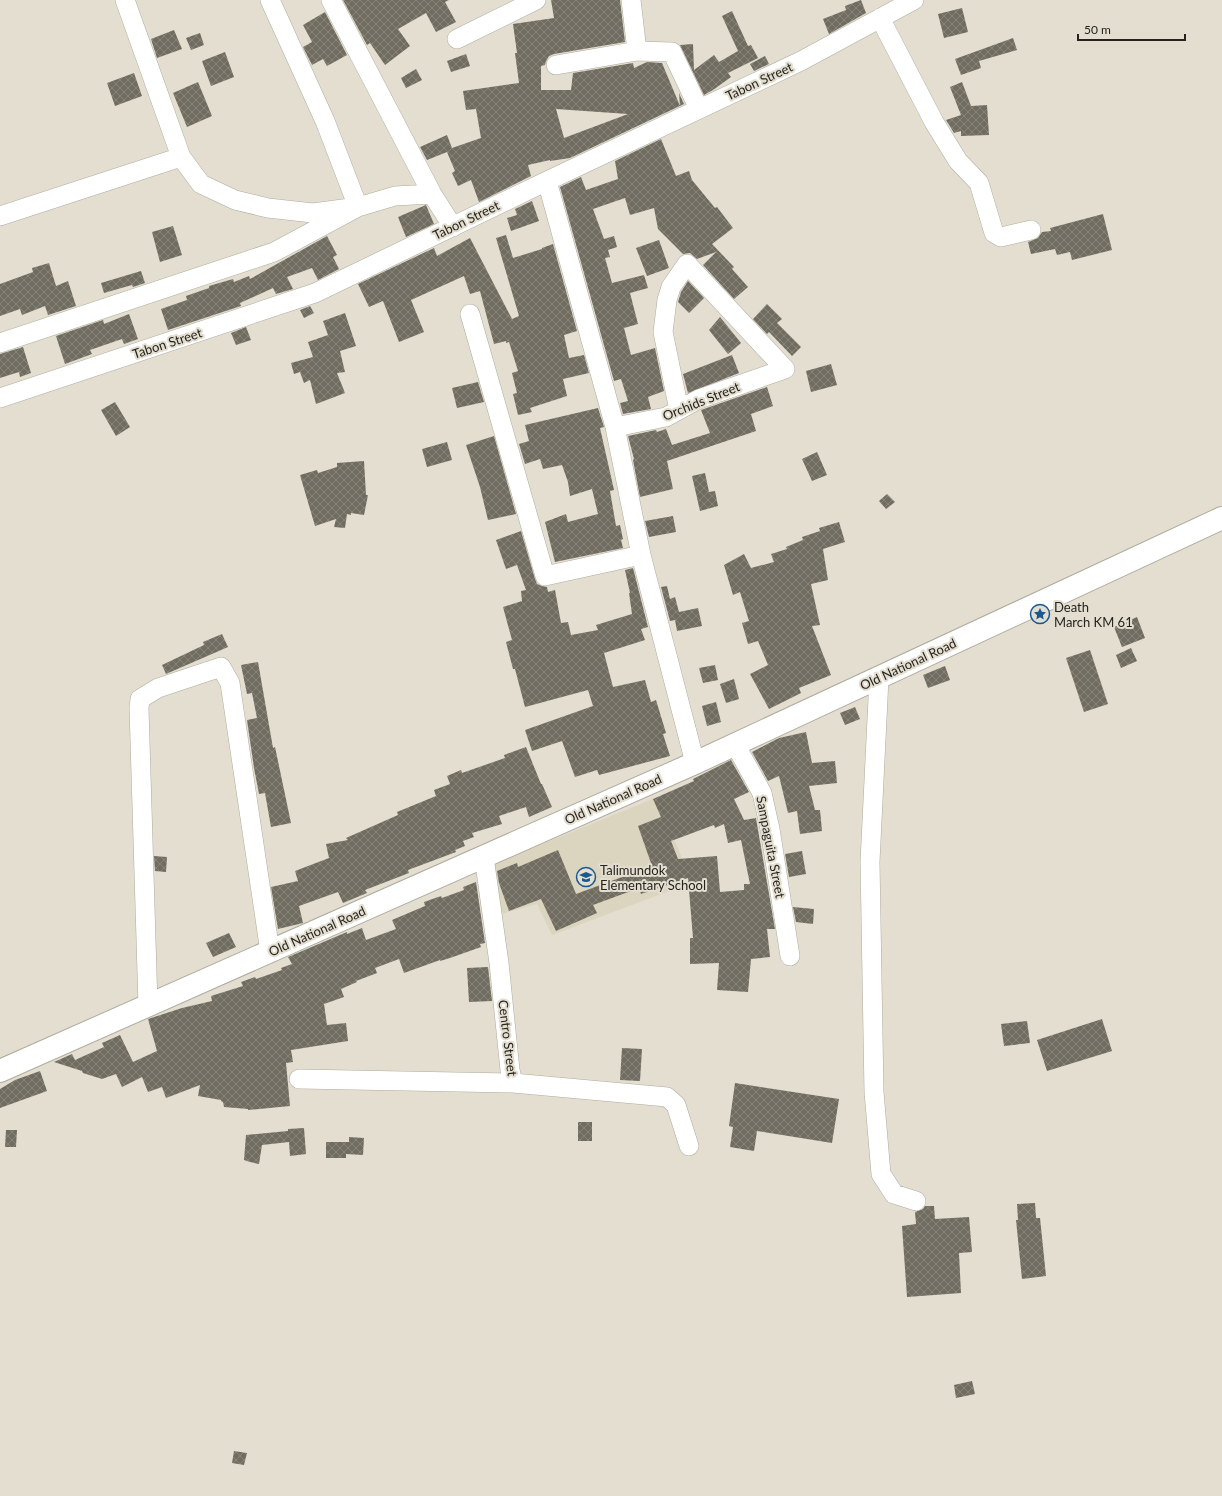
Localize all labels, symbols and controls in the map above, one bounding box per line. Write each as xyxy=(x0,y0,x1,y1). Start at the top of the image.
scale bar xyxy=(1078,16,1185,42)
text: 50 m xyxy=(1084,22,1111,37)
street label: Tabon Street xyxy=(723,58,795,103)
street label: Tabon Street xyxy=(430,197,502,243)
street label: Tabon Street xyxy=(130,324,204,362)
street label: Orchids Street xyxy=(660,378,742,424)
place label: Death March KM 61 xyxy=(1054,599,1133,630)
place icon: Death March KM 61 xyxy=(1029,603,1051,625)
street label: Old National Road xyxy=(857,635,959,693)
street label: Old National Road xyxy=(562,770,664,828)
street label: Sampaguita Street xyxy=(753,795,789,900)
place label: Talimundok Elementary School xyxy=(600,862,706,893)
school or university icon: Talimundok Elementary School xyxy=(575,866,597,888)
street label: Old National Road xyxy=(266,902,368,960)
street label: Centro Street xyxy=(495,999,521,1077)

